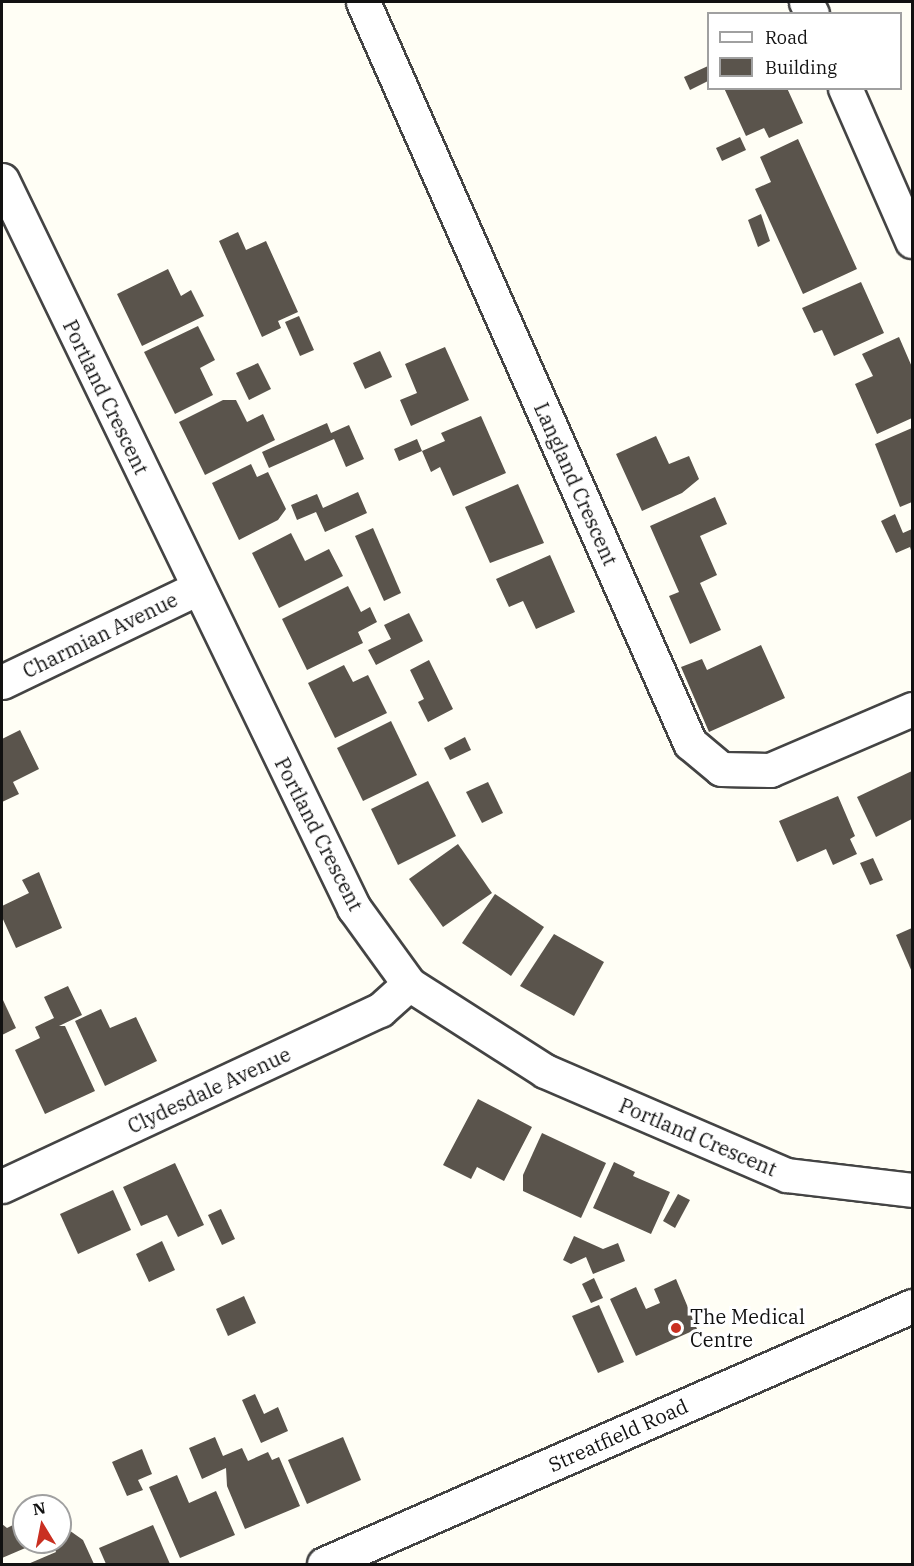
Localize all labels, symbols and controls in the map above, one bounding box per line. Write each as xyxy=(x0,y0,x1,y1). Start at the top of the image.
legend xyxy=(707,12,902,90)
text: Road xyxy=(765,26,808,49)
text: Building xyxy=(765,56,837,79)
street label: Portland Crescent xyxy=(58,316,154,478)
street label: Langland Crescent xyxy=(529,399,623,569)
street label: Charmian Avenue xyxy=(19,587,181,683)
street label: Portland Crescent xyxy=(270,753,368,915)
street label: Clydesdale Avenue xyxy=(124,1042,294,1138)
street label: Portland Crescent xyxy=(616,1093,780,1181)
place label: The Medical Centre xyxy=(690,1304,805,1351)
marker: The Medical Centre xyxy=(667,1319,685,1337)
street label: Streatfield Road xyxy=(544,1393,692,1477)
north arrow xyxy=(12,1494,72,1554)
text: N xyxy=(31,1497,47,1519)

